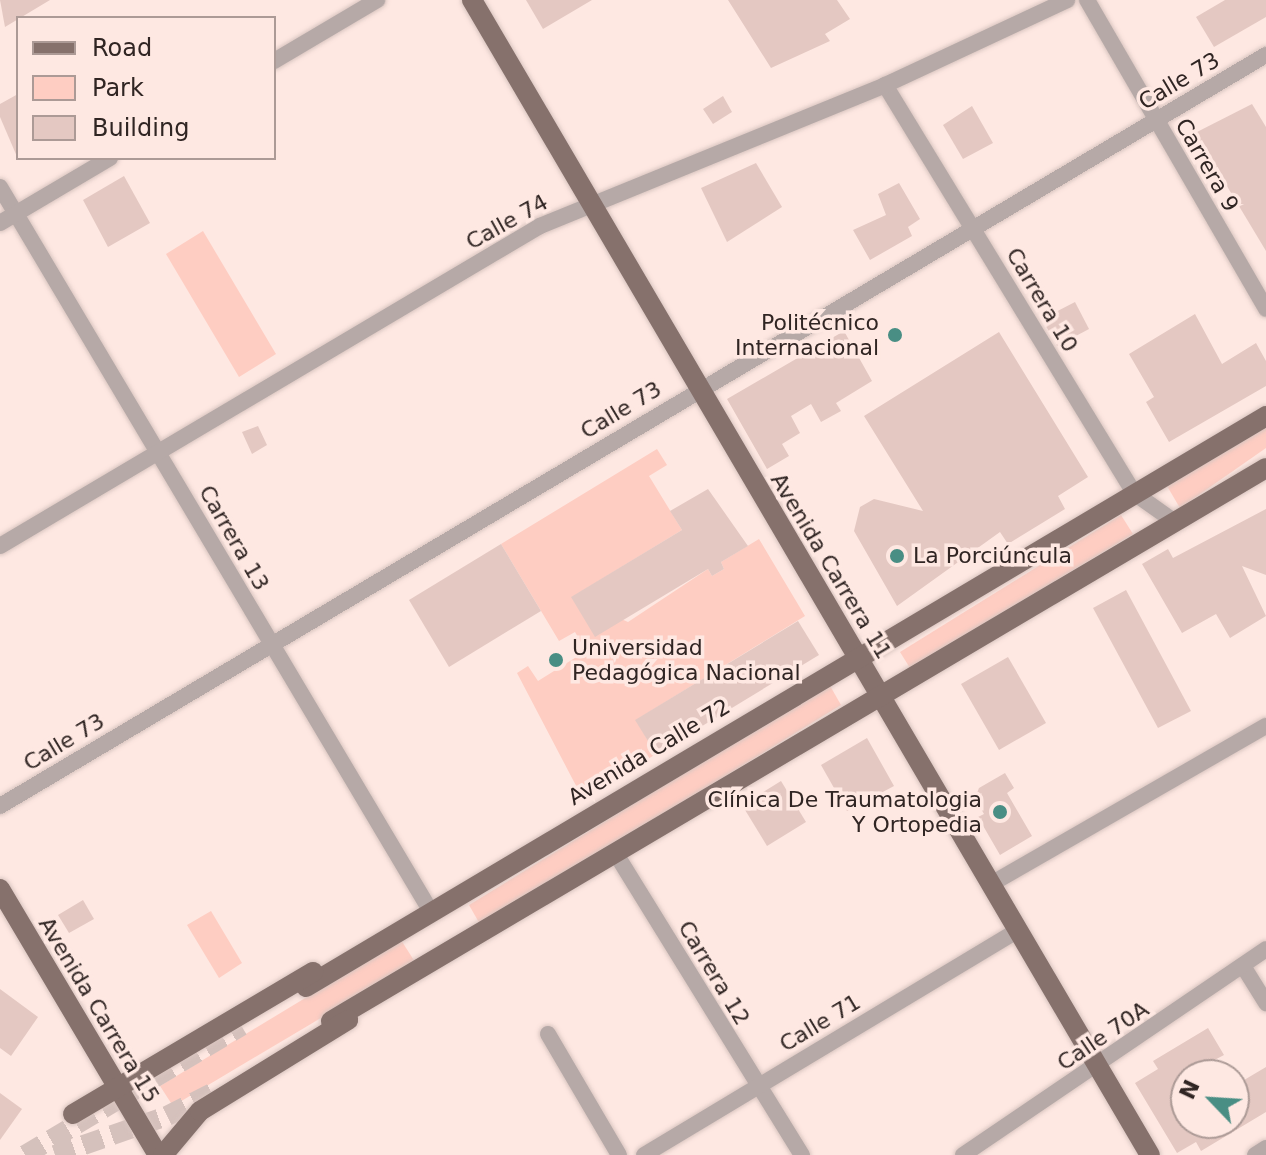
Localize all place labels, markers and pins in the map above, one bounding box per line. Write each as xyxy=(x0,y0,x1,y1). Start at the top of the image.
place label: Politécnico Internacional xyxy=(735,309,879,360)
marker: Politécnico Internacional xyxy=(886,326,904,344)
place label: La Porciúncula xyxy=(913,543,1072,569)
marker: La Porciúncula xyxy=(888,547,906,565)
place label: Universidad Pedagógica Nacional xyxy=(572,634,801,686)
marker: Universidad Pedagógica Nacional xyxy=(547,651,565,669)
place label: Clínica De Traumatologia Y Ortopedia xyxy=(708,786,982,838)
marker: Clínica De Traumatologia Y Ortopedia xyxy=(989,801,1011,823)

